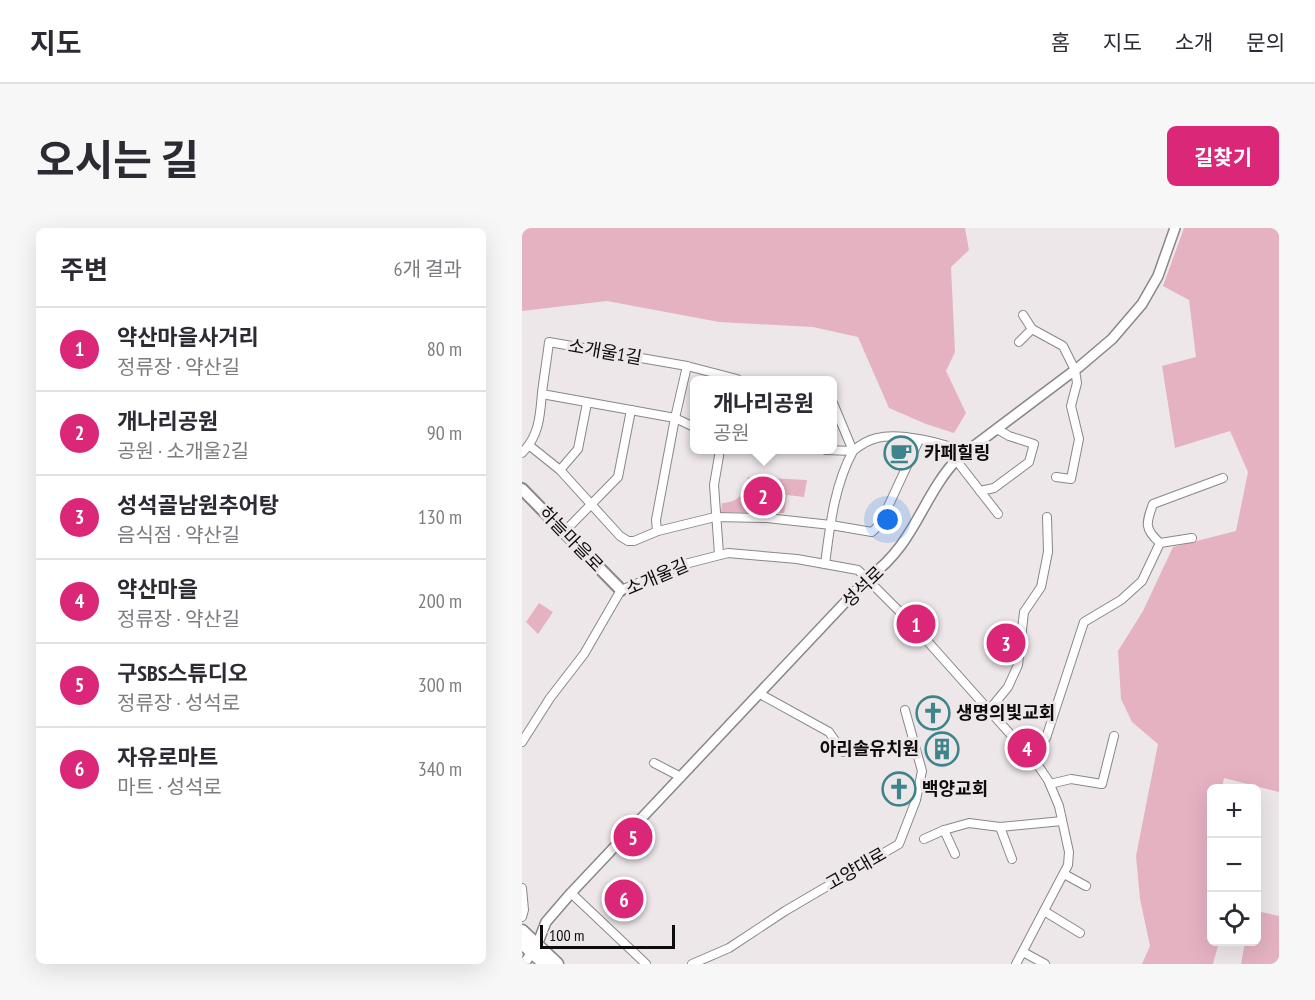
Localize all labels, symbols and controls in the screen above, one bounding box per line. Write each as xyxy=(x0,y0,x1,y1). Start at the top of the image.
text: 지도 xyxy=(30,24,82,61)
text: 홈 xyxy=(1051,29,1070,56)
text: 지도 xyxy=(1103,29,1142,56)
text: 소개 xyxy=(1175,29,1213,56)
text: 문의 xyxy=(1246,29,1285,56)
button: 길찾기 xyxy=(1167,126,1279,186)
text: 오시는 길 xyxy=(36,132,199,187)
text: 주변 xyxy=(60,253,108,286)
text: 6개 결과 xyxy=(394,256,462,282)
text: 약산마을사거리 xyxy=(117,323,259,351)
street label: 소개울1길 xyxy=(566,334,644,369)
text: 1 xyxy=(75,336,84,362)
text: 80 m xyxy=(427,336,462,362)
text: 정류장 · 약산길 xyxy=(117,354,240,380)
popup xyxy=(690,376,837,454)
text: 개나리공원 xyxy=(713,389,814,417)
text: 개나리공원 xyxy=(117,407,218,435)
text: 2 xyxy=(75,420,84,446)
text: 90 m xyxy=(427,420,462,446)
text: 공원 xyxy=(713,420,750,446)
cafe icon: 카페힐링 xyxy=(883,435,919,471)
text: 공원 · 소개울2길 xyxy=(117,438,249,464)
place label: 카페힐링 xyxy=(924,441,990,464)
pin: 2 xyxy=(744,474,782,518)
text: 성석골남원추어탕 xyxy=(117,491,279,519)
street label: 하늘마을로 xyxy=(534,501,608,576)
text: 3 xyxy=(75,504,84,530)
text: 130 m xyxy=(418,504,462,530)
your location xyxy=(873,505,902,534)
text: 음식점 · 약산길 xyxy=(117,522,240,548)
street label: 소개울길 xyxy=(622,553,692,600)
street label: 성석로 xyxy=(837,561,889,612)
text: 약산마을 xyxy=(117,575,198,603)
text: 4 xyxy=(75,588,84,614)
text: 200 m xyxy=(418,588,462,614)
pin: 1 xyxy=(896,602,936,646)
text: 정류장 · 약산길 xyxy=(117,606,240,632)
pin: 3 xyxy=(986,620,1026,666)
text: 구SBS스튜디오 xyxy=(117,659,248,687)
text: 5 xyxy=(75,672,84,698)
text: 300 m xyxy=(418,672,462,698)
text: 정류장 · 성석로 xyxy=(117,690,240,716)
church icon: 생명의빛교회 xyxy=(915,695,951,731)
place label: 생명의빛교회 xyxy=(956,701,1055,724)
pin: 4 xyxy=(1008,726,1046,770)
building icon: 아리솔유치원 xyxy=(924,731,960,767)
place label: 아리솔유치원 xyxy=(820,737,919,760)
text: 자유로마트 xyxy=(117,743,218,771)
text: 6 xyxy=(75,756,84,782)
text: 340 m xyxy=(418,756,462,782)
church icon: 백양교회 xyxy=(881,771,917,807)
text: 마트 · 성석로 xyxy=(117,774,222,800)
place label: 백양교회 xyxy=(922,777,988,800)
map controls xyxy=(1207,784,1261,946)
button: + xyxy=(1207,784,1261,838)
pin: 5 xyxy=(614,814,652,860)
button: − xyxy=(1207,838,1261,892)
street label: 고양대로 xyxy=(821,842,890,895)
pin: 6 xyxy=(604,876,644,922)
button: locate xyxy=(1207,892,1261,946)
scale bar xyxy=(540,922,675,950)
text: 100 m xyxy=(549,925,584,945)

